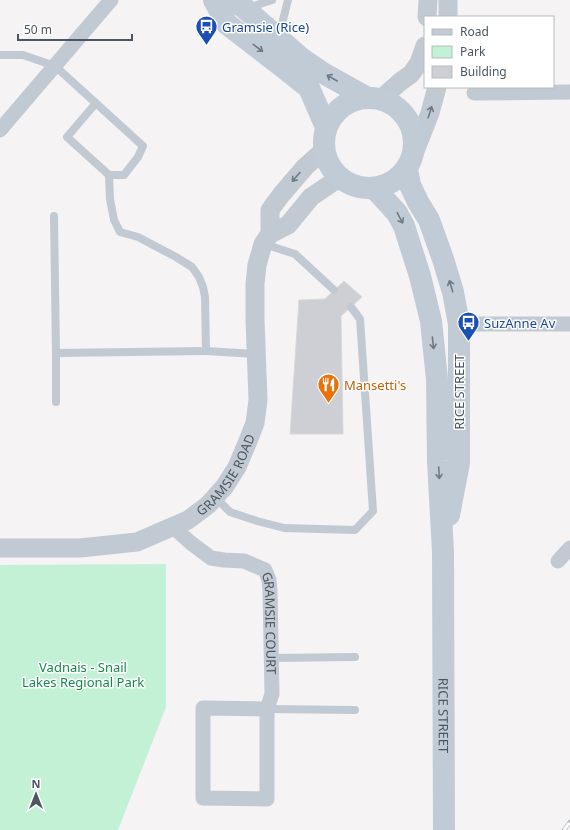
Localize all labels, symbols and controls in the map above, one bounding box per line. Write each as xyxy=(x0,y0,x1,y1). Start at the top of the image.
bus stop icon: Gramsie (Rice) xyxy=(194,14,220,47)
scale bar xyxy=(18,16,132,42)
legend xyxy=(424,16,554,88)
place label: Gramsie (Rice) xyxy=(222,18,309,36)
text: 50 m xyxy=(24,21,52,38)
text: Road xyxy=(460,23,489,40)
text: Park xyxy=(460,43,486,60)
one-way arrow xyxy=(253,44,264,52)
text: Building xyxy=(460,63,507,80)
one-way arrow xyxy=(326,73,338,81)
one-way arrow xyxy=(427,105,434,118)
one-way arrow xyxy=(291,172,300,183)
one-way arrow xyxy=(396,212,404,224)
one-way arrow xyxy=(447,279,454,292)
bus stop icon: SuzAnne Av xyxy=(456,310,482,343)
place label: SuzAnne Av xyxy=(484,314,556,332)
one-way arrow xyxy=(429,336,437,349)
street label: RICE STREET xyxy=(450,354,468,430)
restaurant icon: Mansetti's xyxy=(316,372,342,405)
place label: Mansetti's xyxy=(344,376,406,394)
street label: GRAMSIE ROAD xyxy=(192,431,259,520)
one-way arrow xyxy=(435,466,442,479)
street label: GRAMSIE COURT xyxy=(258,569,281,675)
park label: Vadnais - Snail Lakes Regional Park xyxy=(22,658,144,691)
street label: RICE STREET xyxy=(434,678,453,754)
north arrow xyxy=(16,774,56,814)
text: N xyxy=(32,776,40,791)

